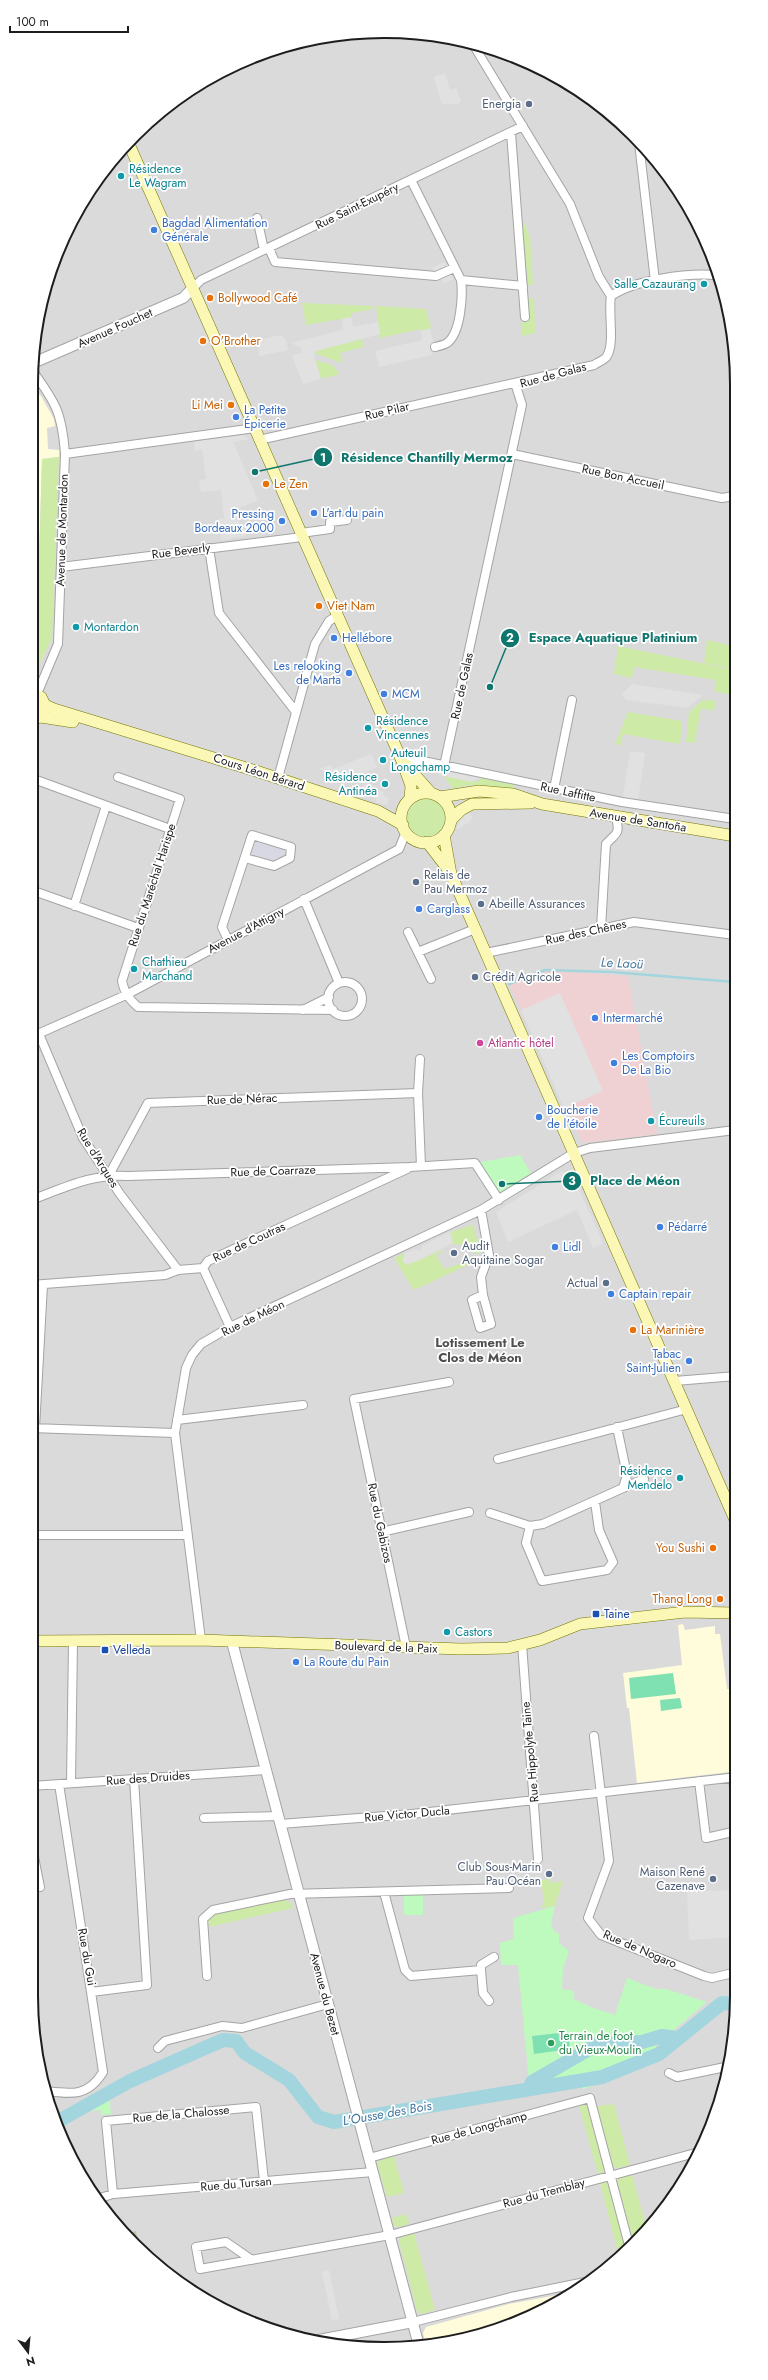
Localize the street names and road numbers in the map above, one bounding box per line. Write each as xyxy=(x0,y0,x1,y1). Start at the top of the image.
street label: Rue Saint-Exupéry xyxy=(312,178,402,234)
street label: Avenue Fouchet xyxy=(75,303,156,353)
street label: Rue de Galas xyxy=(518,357,588,392)
street label: Rue Pilar xyxy=(363,397,412,425)
street label: Rue Bon Accueil xyxy=(580,459,666,495)
street label: Avenue de Montardon xyxy=(51,473,73,587)
street label: Rue Beverly xyxy=(151,538,212,564)
street label: Rue de Galas xyxy=(446,651,478,721)
street label: Cours Léon Bérard xyxy=(211,749,307,795)
street label: Rue Laffitte xyxy=(539,777,597,807)
street label: Avenue de Santoña xyxy=(588,803,688,837)
street label: Rue du Maréchal Harispe xyxy=(124,821,180,949)
street label: Avenue d'Attigny xyxy=(204,902,288,958)
street label: Rue des Chênes xyxy=(544,915,628,949)
street label: Rue de Nérac xyxy=(206,1089,278,1109)
street label: Rue d'Arques xyxy=(73,1125,124,1191)
street label: Rue de Coarraze xyxy=(230,1161,316,1181)
street label: Rue de Coutras xyxy=(210,1217,288,1267)
street label: Rue de Méon xyxy=(218,1295,288,1341)
street label: Rue du Gabizos xyxy=(363,1481,397,1565)
street label: Boulevard de la Paix xyxy=(334,1636,439,1658)
street label: Rue Hippolyte Taine xyxy=(517,1701,543,1803)
street label: Rue des Druides xyxy=(106,1766,191,1790)
street label: Rue Victor Ducla xyxy=(364,1801,451,1827)
street label: Rue de Nogaro xyxy=(600,1925,680,1973)
street label: Rue du Gui xyxy=(73,1927,101,1987)
street label: Avenue du Bezet xyxy=(305,1951,345,2037)
street label: Rue de la Chalosse xyxy=(132,2101,230,2127)
street label: Rue de Longchamp xyxy=(429,2107,529,2149)
street label: Rue du Tursan xyxy=(200,2172,272,2196)
street label: Rue du Tremblay xyxy=(501,2173,588,2213)

